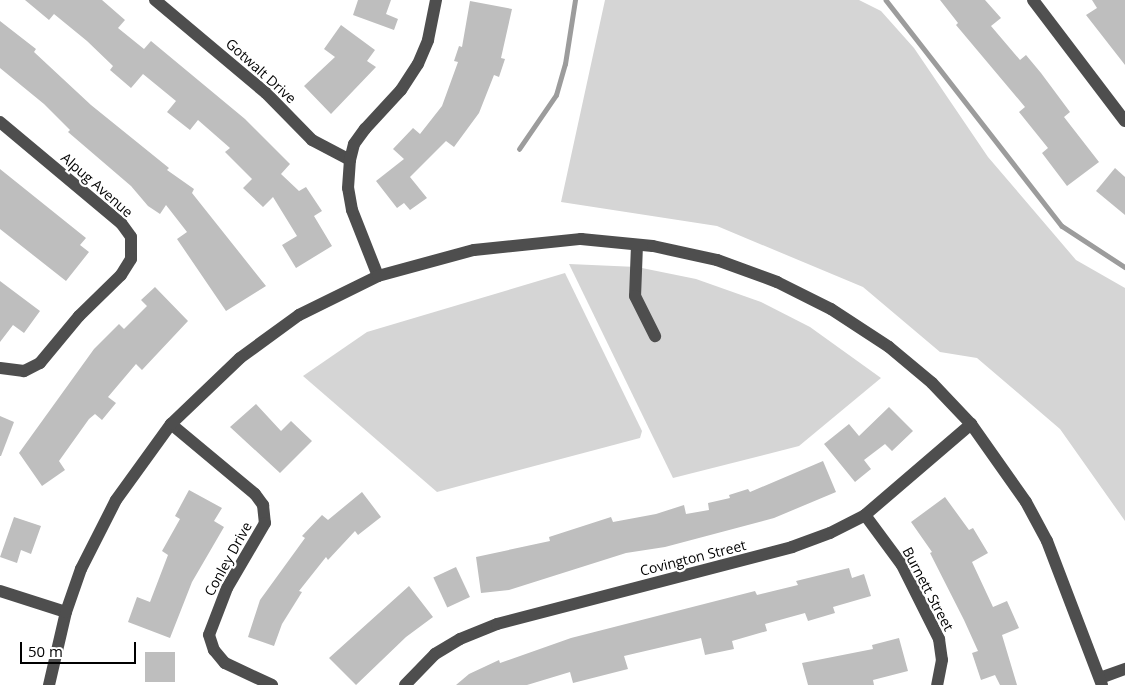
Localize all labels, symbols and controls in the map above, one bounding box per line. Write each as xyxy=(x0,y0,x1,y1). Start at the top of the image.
street label: Gotwalt Drive xyxy=(222,35,300,107)
street label: Alpug Avenue xyxy=(58,149,136,221)
street label: Conley Drive xyxy=(201,519,255,599)
street label: Covington Street xyxy=(638,537,748,579)
street label: Burnett Street xyxy=(899,544,957,634)
scale bar xyxy=(22,632,139,664)
text: 50 m xyxy=(28,641,63,661)

